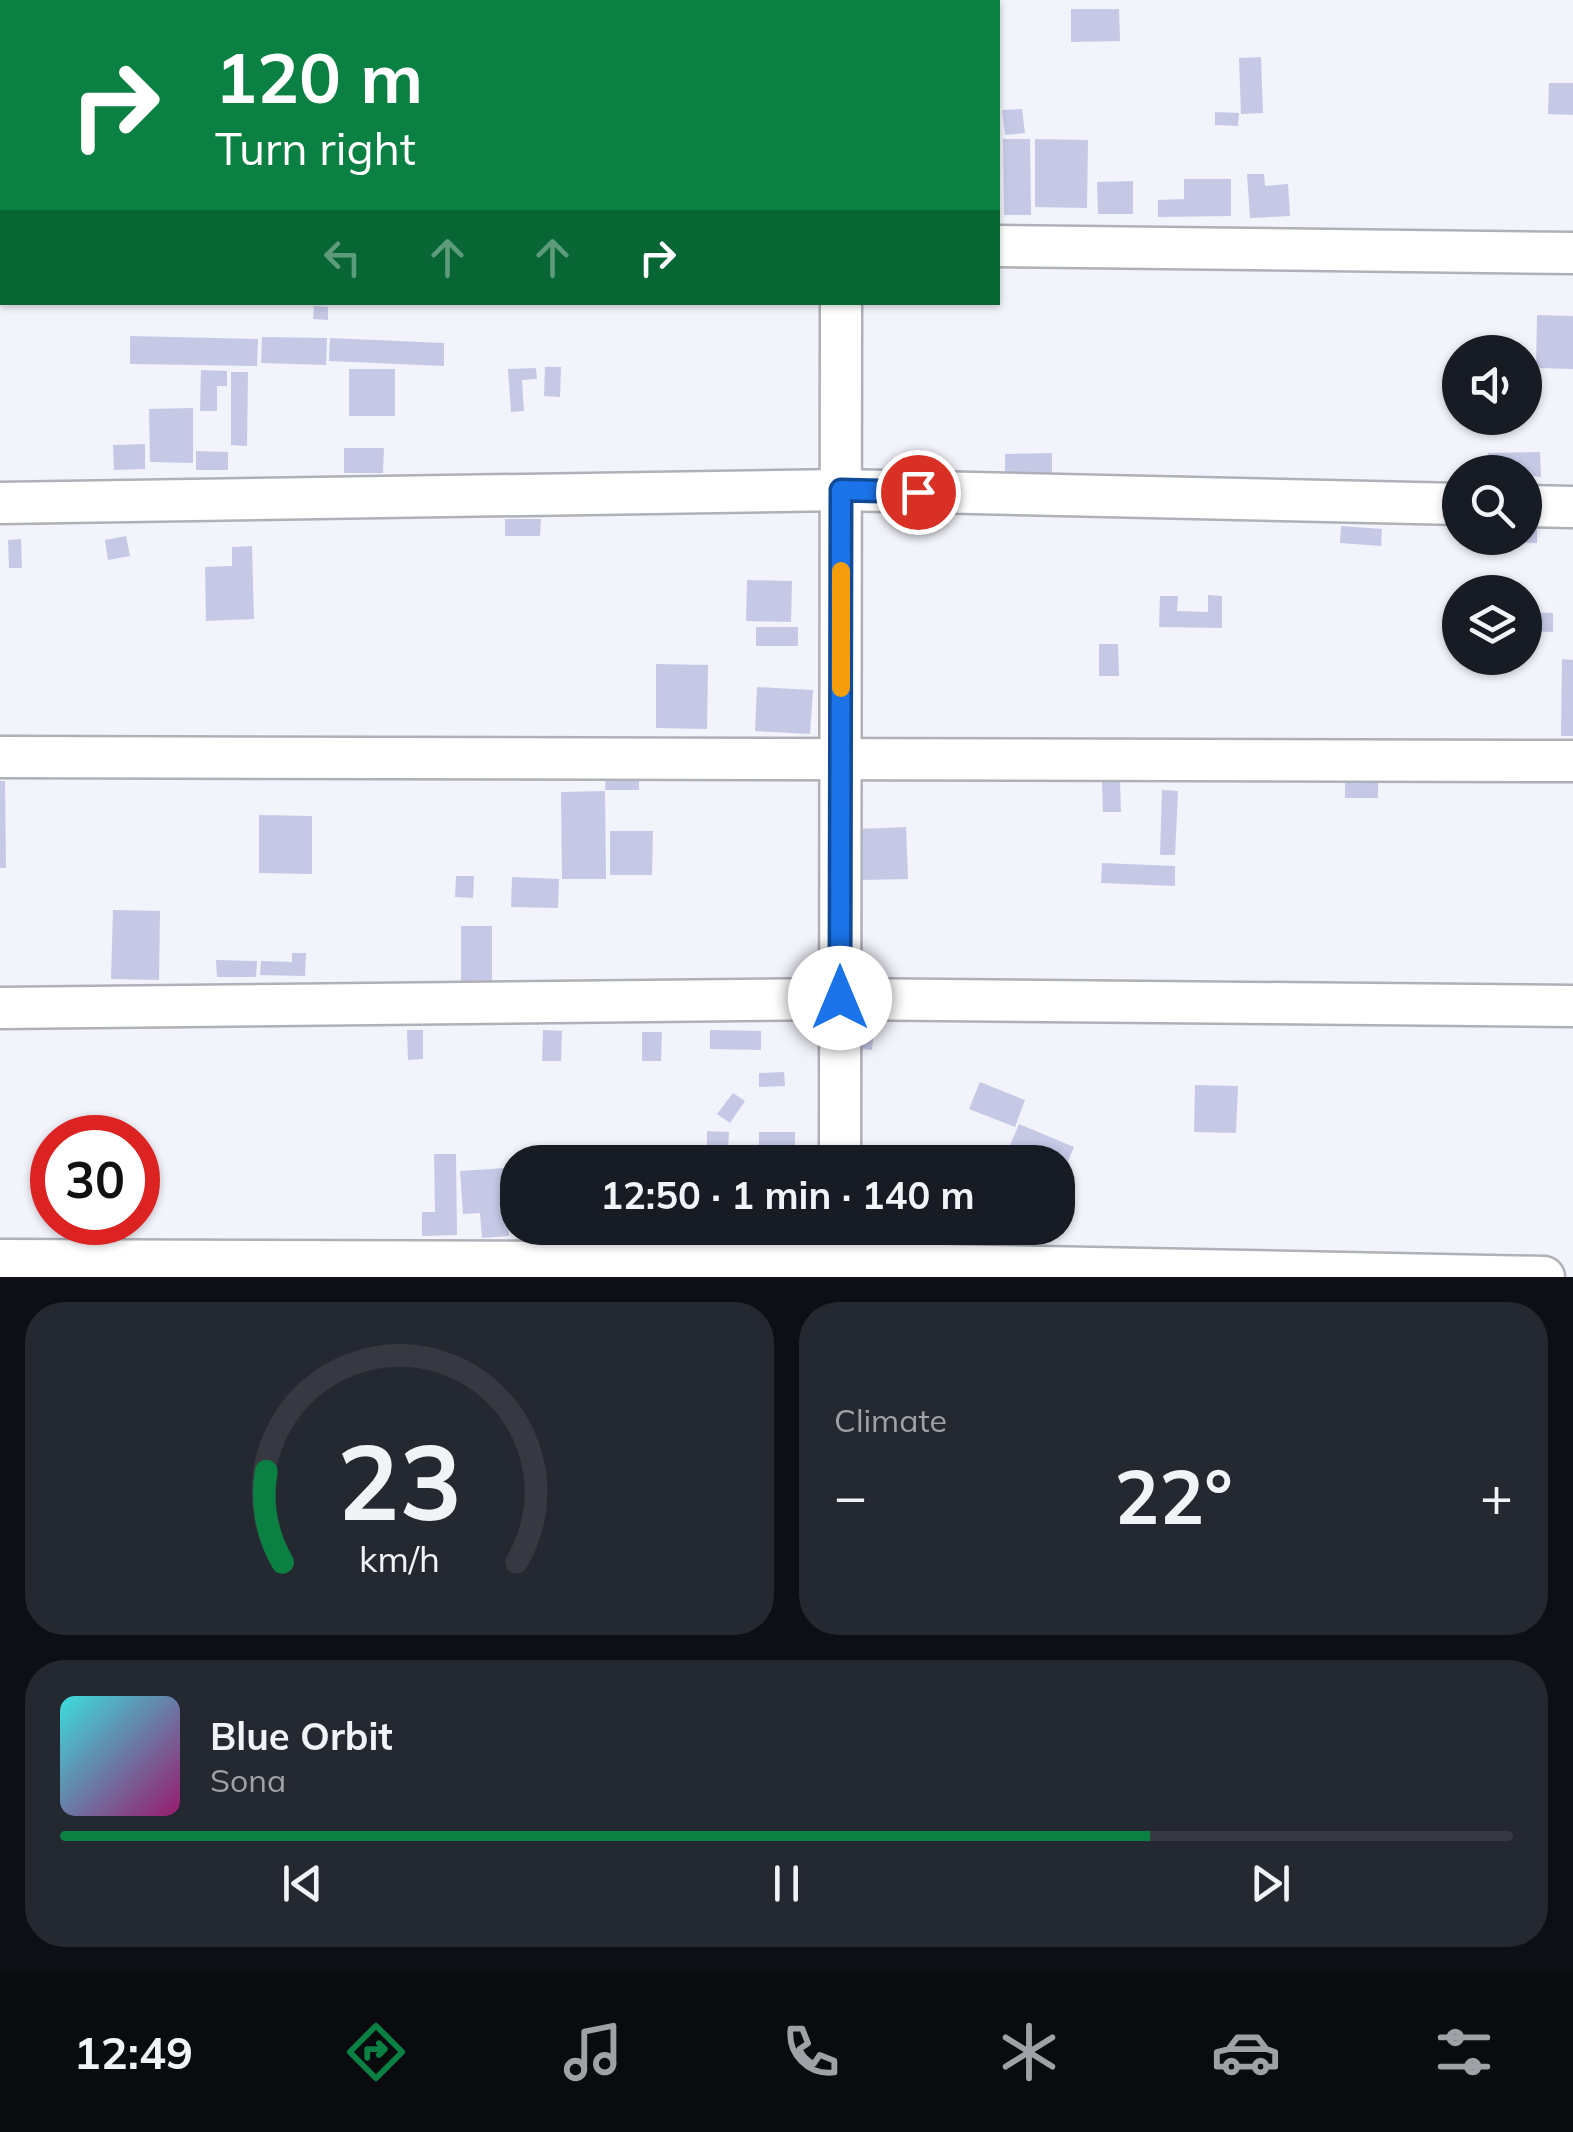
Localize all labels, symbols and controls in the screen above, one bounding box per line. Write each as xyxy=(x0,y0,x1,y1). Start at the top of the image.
text: 120 m xyxy=(215,33,423,121)
icon: right xyxy=(50,40,180,170)
text: Turn right xyxy=(215,120,416,176)
icon: left xyxy=(315,230,370,285)
icon: ahead xyxy=(420,230,475,285)
icon: ahead xyxy=(525,230,580,285)
icon: right xyxy=(630,230,685,285)
map controls xyxy=(1442,335,1542,675)
button: sound xyxy=(1442,335,1542,435)
pin xyxy=(876,450,961,535)
button: search xyxy=(1442,455,1542,555)
icon: arrive xyxy=(891,465,946,520)
button: layers xyxy=(1442,575,1542,675)
position arrow xyxy=(788,946,892,1050)
speed limit sign: 30 xyxy=(30,1115,160,1245)
text: 12:50 · 1 min · 140 m xyxy=(600,1171,975,1219)
text: Climate xyxy=(834,1400,947,1440)
text: 23 xyxy=(337,1415,462,1546)
text: 22° xyxy=(1114,1449,1233,1543)
text: − xyxy=(834,1461,867,1530)
text: + xyxy=(1480,1461,1513,1530)
text: km/h xyxy=(359,1536,440,1581)
text: Blue Orbit xyxy=(210,1712,393,1760)
text: Sona xyxy=(210,1760,286,1800)
icon: previous xyxy=(275,1856,330,1911)
icon: pause xyxy=(759,1856,814,1911)
icon: next xyxy=(1243,1856,1298,1911)
icon: directions xyxy=(341,2017,411,2087)
icon: music xyxy=(558,2017,628,2087)
icon: phone xyxy=(776,2017,846,2087)
icon: climate xyxy=(994,2017,1064,2087)
icon: car xyxy=(1211,2017,1281,2087)
icon: filters xyxy=(1429,2017,1499,2087)
text: 12:49 xyxy=(74,2024,193,2080)

